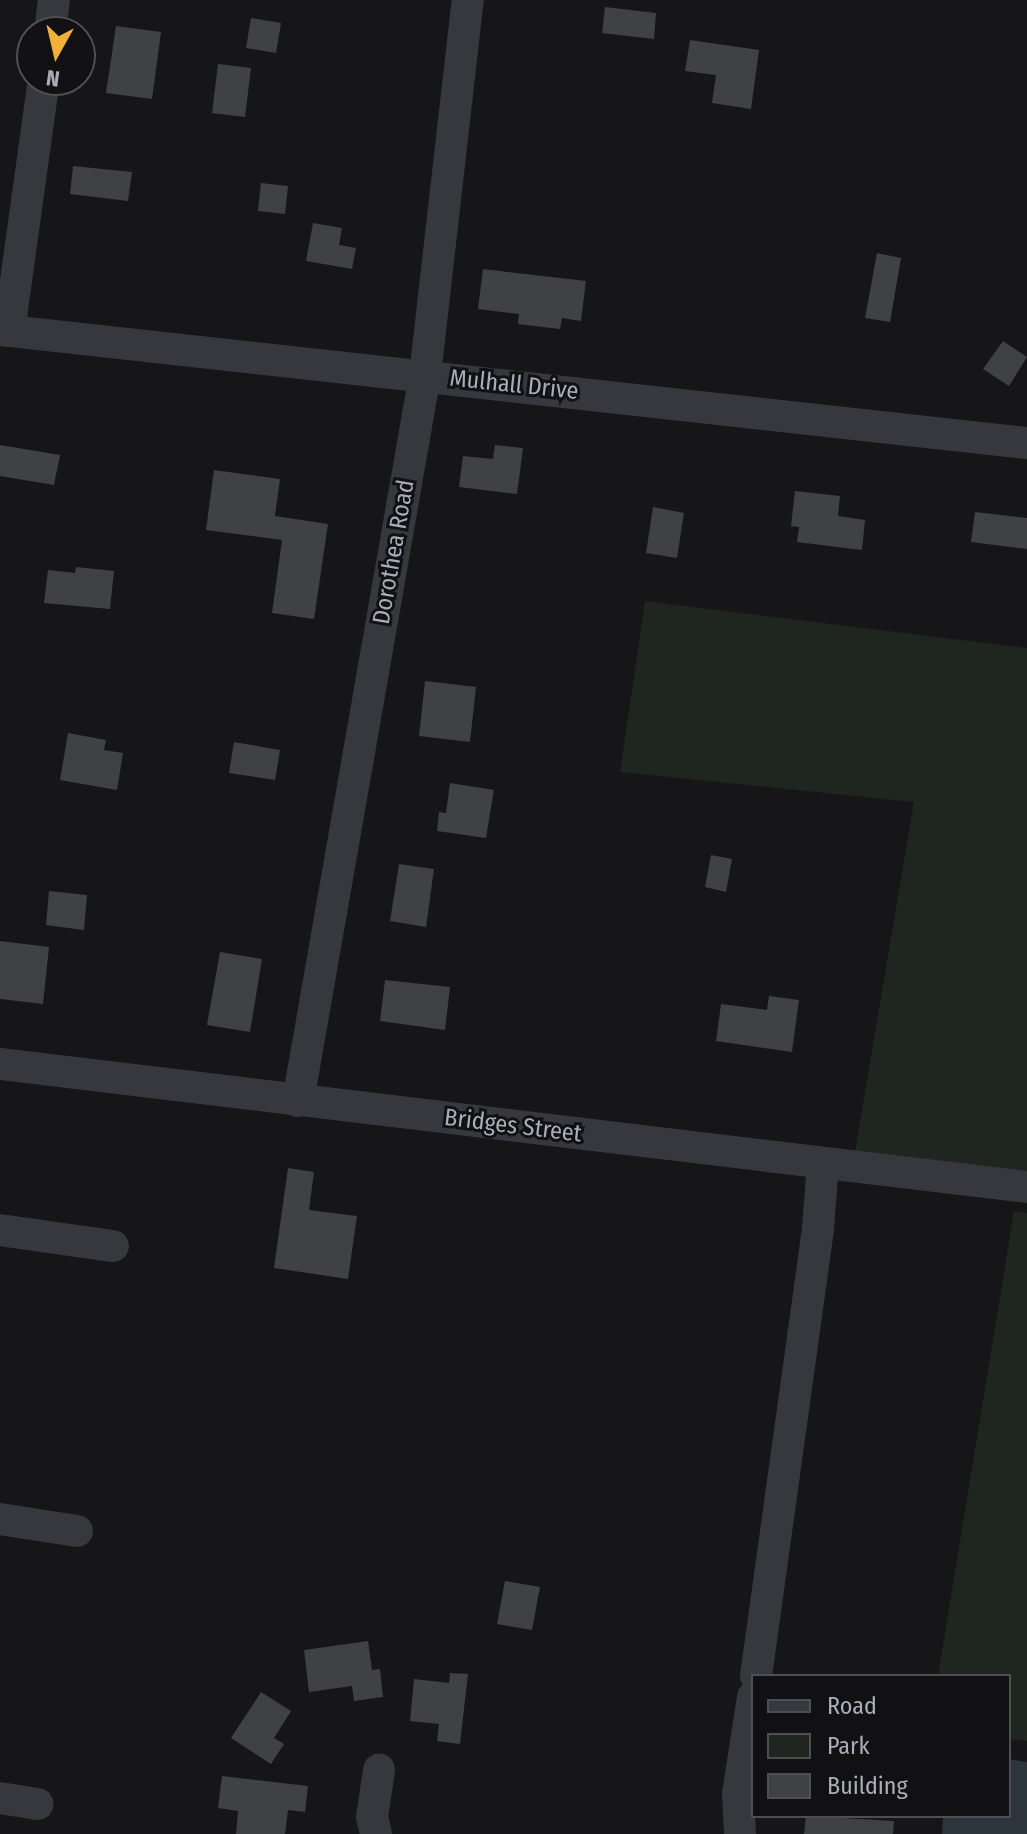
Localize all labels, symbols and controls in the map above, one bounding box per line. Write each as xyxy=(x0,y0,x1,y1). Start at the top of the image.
north arrow xyxy=(16,16,96,96)
text: N xyxy=(44,64,61,93)
street label: Mulhall Drive xyxy=(448,364,580,406)
street label: Dorothea Road xyxy=(367,478,421,626)
street label: Bridges Street xyxy=(443,1103,583,1149)
legend xyxy=(751,1674,1011,1818)
text: Road xyxy=(827,1692,877,1720)
text: Park xyxy=(827,1732,870,1760)
text: Building xyxy=(827,1772,908,1800)

